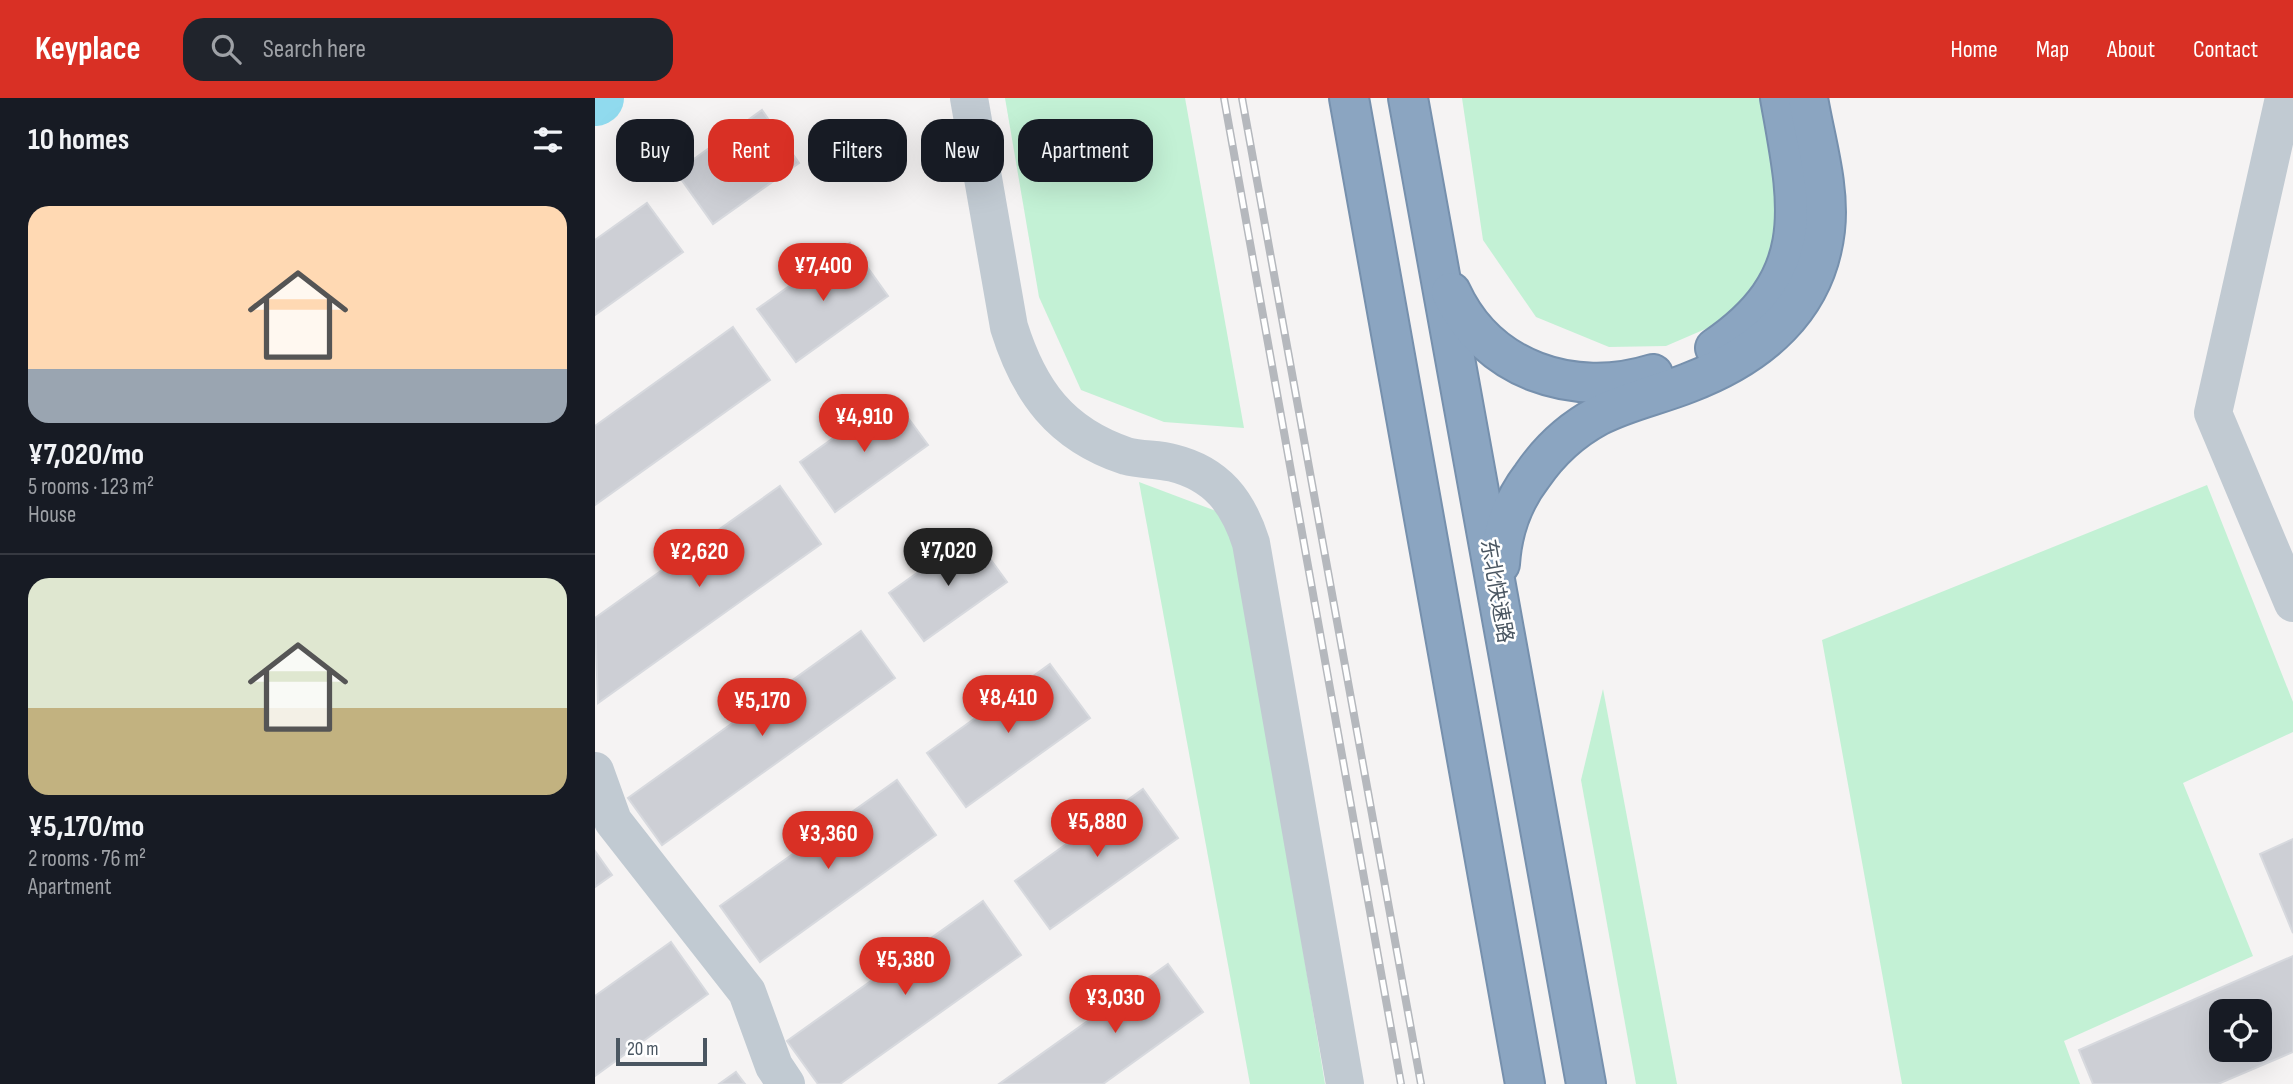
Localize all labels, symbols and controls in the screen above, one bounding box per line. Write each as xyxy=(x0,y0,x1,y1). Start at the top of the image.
search box xyxy=(183,18,673,81)
text: Keyplace xyxy=(35,29,141,69)
icon: search xyxy=(207,30,245,68)
text: Search here xyxy=(263,34,366,65)
text: Home xyxy=(1950,35,1998,64)
text: Map xyxy=(2036,35,2069,64)
text: About xyxy=(2107,35,2155,64)
text: Contact xyxy=(2193,35,2258,64)
chip: Buy xyxy=(616,119,694,182)
chip: Rent xyxy=(708,119,794,182)
chip: Filters xyxy=(808,119,907,182)
chip: New xyxy=(921,119,1004,182)
chip: Apartment xyxy=(1018,119,1153,182)
icon: filters xyxy=(529,121,567,159)
text: 10 homes xyxy=(28,122,129,158)
pin: ¥7,400 xyxy=(766,244,880,303)
icon: home xyxy=(235,252,361,378)
text: ¥7,400 xyxy=(794,252,852,280)
pin: ¥4,910 xyxy=(807,394,921,454)
text: ¥4,910 xyxy=(835,403,893,431)
text: ¥7,020/mo xyxy=(28,437,144,473)
text: 5 rooms · 123 m² xyxy=(28,473,154,501)
text: House xyxy=(28,501,76,529)
pin: ¥7,020 xyxy=(891,528,1005,588)
pin: ¥2,620 xyxy=(642,530,756,589)
text: ¥7,020 xyxy=(920,537,976,565)
street label: 东北快速路 xyxy=(1475,537,1518,645)
text: ¥2,620 xyxy=(669,538,729,566)
icon: home xyxy=(235,624,361,750)
pin: ¥8,410 xyxy=(951,676,1065,735)
pin: ¥5,170 xyxy=(705,678,819,738)
text: ¥8,410 xyxy=(979,684,1037,712)
text: ¥5,170 xyxy=(733,687,791,715)
pin: ¥5,880 xyxy=(1040,800,1154,859)
text: ¥5,880 xyxy=(1067,808,1127,836)
text: ¥5,170/mo xyxy=(28,809,144,845)
pin: ¥3,360 xyxy=(771,812,885,871)
text: ¥3,360 xyxy=(798,820,858,848)
text: 2 rooms · 76 m² xyxy=(28,845,146,873)
text: Apartment xyxy=(28,873,112,901)
pin: ¥5,380 xyxy=(848,937,962,997)
text: ¥5,380 xyxy=(875,946,935,974)
pin: ¥3,030 xyxy=(1058,976,1172,1035)
text: ¥3,030 xyxy=(1085,984,1145,1012)
map controls xyxy=(2209,999,2272,1062)
button: locate xyxy=(2209,999,2272,1062)
scale bar xyxy=(616,1035,707,1067)
text: 20 m xyxy=(627,1038,659,1061)

